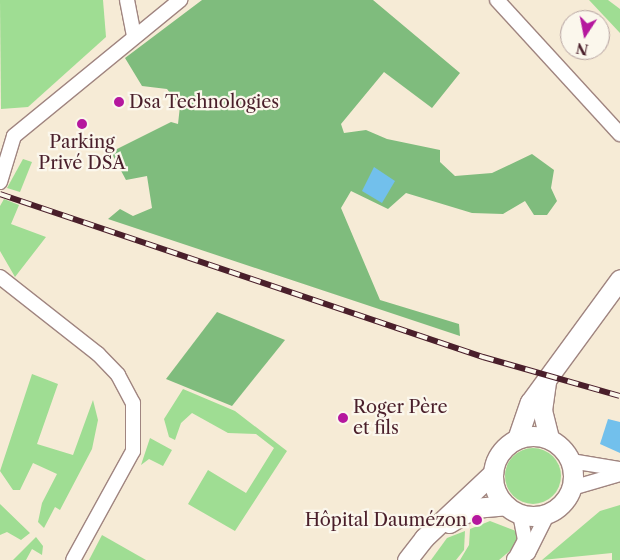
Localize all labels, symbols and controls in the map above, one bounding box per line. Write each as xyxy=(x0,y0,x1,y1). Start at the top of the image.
north arrow xyxy=(560,10,610,60)
text: N xyxy=(575,39,590,59)
place label: Dsa Technologies xyxy=(129,91,280,113)
marker: Dsa Technologies xyxy=(113,96,125,108)
marker: Parking Privé DSA xyxy=(76,118,88,130)
place label: Parking Privé DSA xyxy=(38,132,126,174)
place label: Roger Père et fils xyxy=(353,397,448,439)
marker: Roger Père et fils xyxy=(337,412,349,424)
place label: Hôpital Daumézon xyxy=(305,509,467,531)
marker: Hôpital Daumézon xyxy=(471,514,483,526)

